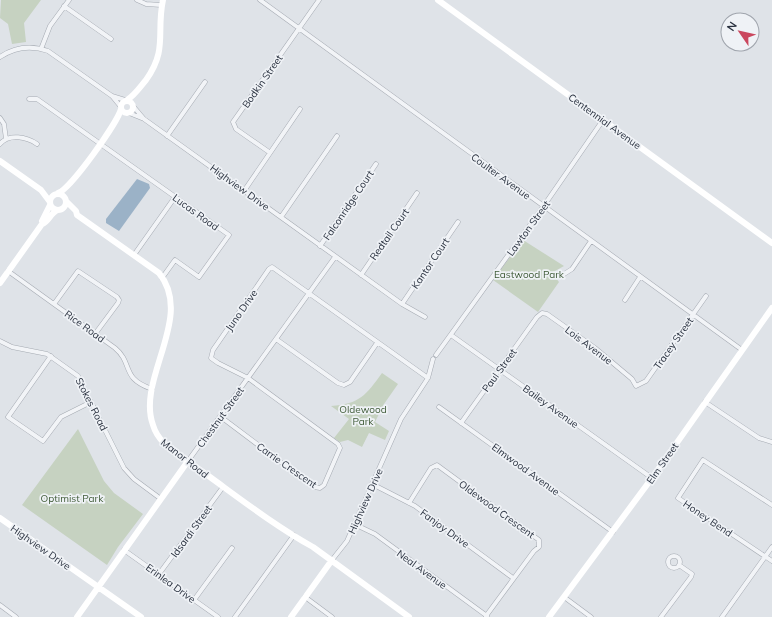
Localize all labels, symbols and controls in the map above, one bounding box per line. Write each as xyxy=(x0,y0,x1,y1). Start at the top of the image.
north arrow xyxy=(720,12,760,52)
text: N xyxy=(724,19,740,34)
street label: Bodkin Street xyxy=(239,52,286,110)
street label: Centennial Avenue xyxy=(566,91,644,152)
street label: Coulter Avenue xyxy=(468,150,533,202)
street label: Highview Drive xyxy=(207,161,272,213)
street label: Falconridge Court xyxy=(320,167,377,243)
street label: Lucas Road xyxy=(170,191,221,234)
street label: Lawton Street xyxy=(504,198,553,259)
street label: Redtail Court xyxy=(367,205,412,263)
street label: Kantor Court xyxy=(409,235,453,291)
park label: Eastwood Park xyxy=(494,268,565,281)
street label: Juno Drive xyxy=(222,287,260,333)
street label: Rice Road xyxy=(62,307,107,345)
street label: Tracey Street xyxy=(651,314,696,372)
street label: Lois Avenue xyxy=(562,323,615,367)
street label: Paul Street xyxy=(479,346,520,395)
street label: Stokes Road xyxy=(73,375,110,433)
street label: Bailey Avenue xyxy=(520,382,581,431)
street label: Chestnut Street xyxy=(194,384,247,450)
park label: Oldewood Park xyxy=(339,403,387,428)
street label: Manor Road xyxy=(158,436,211,481)
street label: Carrie Crescent xyxy=(254,440,320,491)
street label: Elmwood Avenue xyxy=(489,440,562,498)
street label: Elm Street xyxy=(644,440,682,486)
street label: Highview Drive xyxy=(345,466,386,536)
street label: Oldewood Crescent xyxy=(456,478,538,542)
park label: Optimist Park xyxy=(41,492,104,505)
street label: Honey Bend xyxy=(681,497,735,540)
street label: Idsardi Street xyxy=(168,502,215,560)
street label: Fanjoy Drive xyxy=(418,506,472,551)
street label: Highview Drive xyxy=(8,522,73,573)
street label: Neal Avenue xyxy=(394,547,449,592)
street label: Erinlea Drive xyxy=(143,561,198,606)

